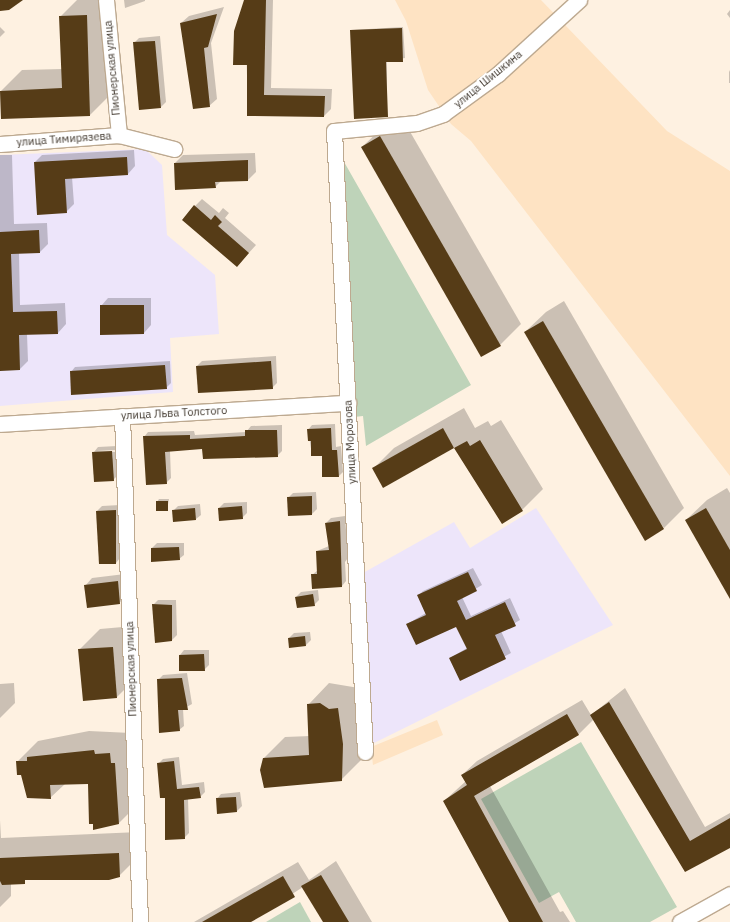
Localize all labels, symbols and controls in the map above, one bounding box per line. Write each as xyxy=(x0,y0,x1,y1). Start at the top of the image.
street label: Пионерская улица xyxy=(101,20,123,116)
street label: улица Шишкина xyxy=(451,48,525,110)
street label: улица Тимирязева xyxy=(16,129,112,149)
street label: улица Морозова xyxy=(341,400,359,484)
street label: улица Льва Толстого xyxy=(121,404,227,422)
street label: Пионерская улица xyxy=(123,621,139,717)

